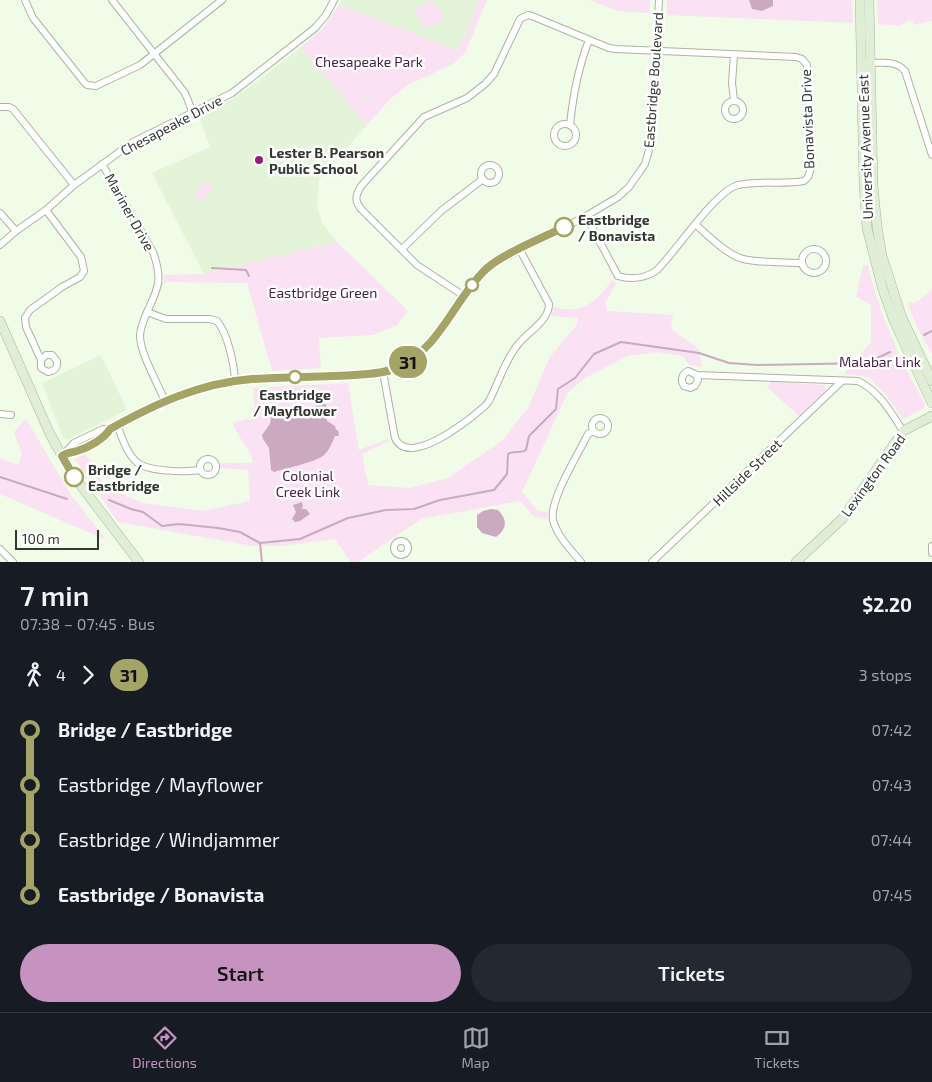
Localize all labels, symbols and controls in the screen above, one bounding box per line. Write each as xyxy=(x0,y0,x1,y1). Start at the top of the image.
street label: Eastbridge Boulevard xyxy=(640,11,666,149)
park label: Chesapeake Park xyxy=(315,53,423,70)
street label: Bonavista Drive xyxy=(797,69,817,169)
street label: University Avenue East xyxy=(854,74,876,220)
street label: Chesapeake Drive xyxy=(117,91,225,159)
place label: Lester B. Pearson Public School xyxy=(269,144,384,177)
marker: Lester B. Pearson Public School xyxy=(253,154,265,166)
street label: Mariner Drive xyxy=(102,170,158,254)
place label: Eastbridge / Bonavista xyxy=(578,211,655,244)
marker: Eastbridge / Bonavista xyxy=(554,217,574,237)
unlabelled marker xyxy=(465,278,479,292)
park label: Eastbridge Green xyxy=(269,284,377,301)
line badge: 31 xyxy=(386,346,430,378)
text: 31 xyxy=(399,351,417,373)
park label: Malabar Link xyxy=(839,353,921,370)
marker: Eastbridge / Mayflower xyxy=(288,370,302,384)
place label: Eastbridge / Mayflower xyxy=(253,386,337,419)
street label: Lexington Road xyxy=(837,430,909,520)
street label: Hillside Street xyxy=(709,435,785,509)
place label: Bridge / Eastbridge xyxy=(88,461,160,494)
marker: Bridge / Eastbridge xyxy=(64,467,84,487)
park label: Colonial Creek Link xyxy=(276,467,340,500)
scale bar xyxy=(15,527,99,550)
text: 100 m xyxy=(22,530,60,547)
text: 7 min xyxy=(20,578,89,612)
text: $2.20 xyxy=(862,593,912,616)
text: 07:38 – 07:45 · Bus xyxy=(20,614,155,633)
icon: walk xyxy=(20,661,48,689)
icon: forward xyxy=(74,661,102,689)
text: 31 xyxy=(120,664,138,686)
text: 4 xyxy=(56,665,66,684)
text: 3 stops xyxy=(859,665,912,684)
text: Bridge / Eastbridge xyxy=(58,718,233,741)
text: 07:42 xyxy=(872,720,912,739)
text: Eastbridge / Mayflower xyxy=(58,773,263,796)
text: 07:43 xyxy=(872,775,912,794)
text: Eastbridge / Windjammer xyxy=(58,828,280,851)
text: 07:44 xyxy=(871,830,912,849)
text: Eastbridge / Bonavista xyxy=(58,883,264,906)
text: 07:45 xyxy=(872,885,912,904)
button: Start xyxy=(20,944,461,1002)
button: Tickets xyxy=(471,944,912,1002)
tab: Directions xyxy=(132,1024,197,1071)
tab: Map xyxy=(462,1024,490,1071)
tab: Tickets xyxy=(754,1024,800,1071)

